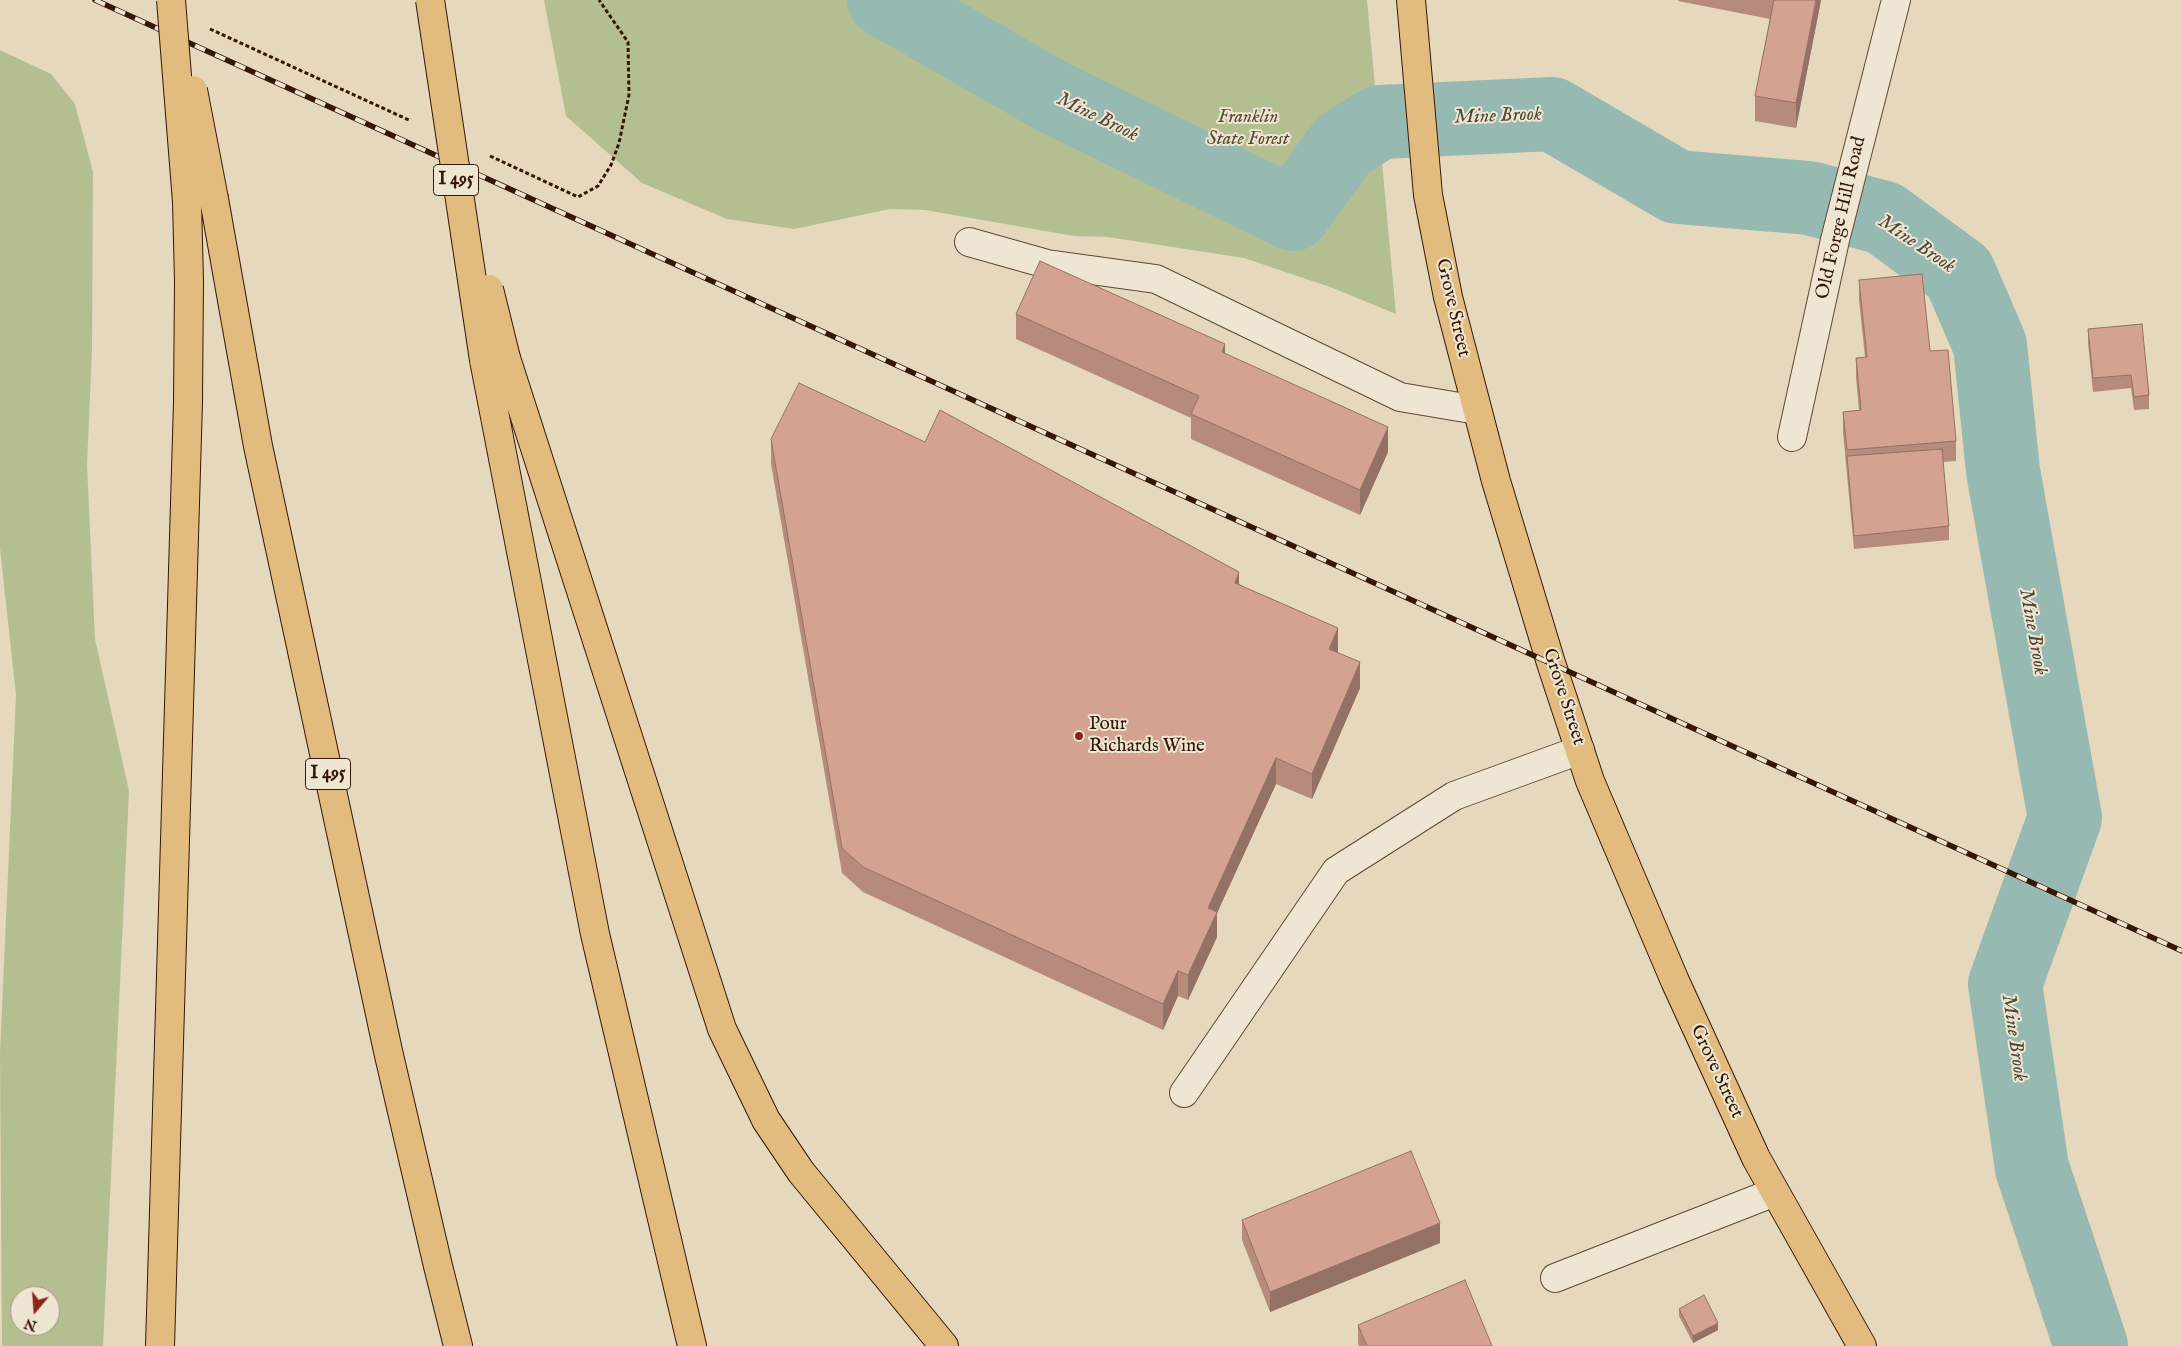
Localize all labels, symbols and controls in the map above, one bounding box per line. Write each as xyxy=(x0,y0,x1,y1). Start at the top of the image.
water label: Mine Brook xyxy=(1052,88,1142,148)
water label: Mine Brook xyxy=(1454,103,1542,131)
park label: Franklin State Forest xyxy=(1207,107,1289,151)
street label: Old Forge Hill Road xyxy=(1812,134,1872,302)
road number: I 495 xyxy=(434,164,478,196)
water label: Mine Brook xyxy=(1873,210,1959,280)
street label: Grove Street xyxy=(1430,256,1474,360)
water label: Mine Brook xyxy=(2013,587,2051,677)
street label: Grove Street xyxy=(1537,646,1589,748)
place label: Pour Richards Wine xyxy=(1089,714,1205,758)
marker: Pour Richards Wine xyxy=(1073,730,1085,742)
road number: I 495 xyxy=(306,759,350,790)
water label: Mine Brook xyxy=(1995,993,2031,1083)
street label: Grove Street xyxy=(1684,1022,1748,1122)
north arrow xyxy=(10,1286,60,1336)
text: N xyxy=(22,1314,39,1335)

